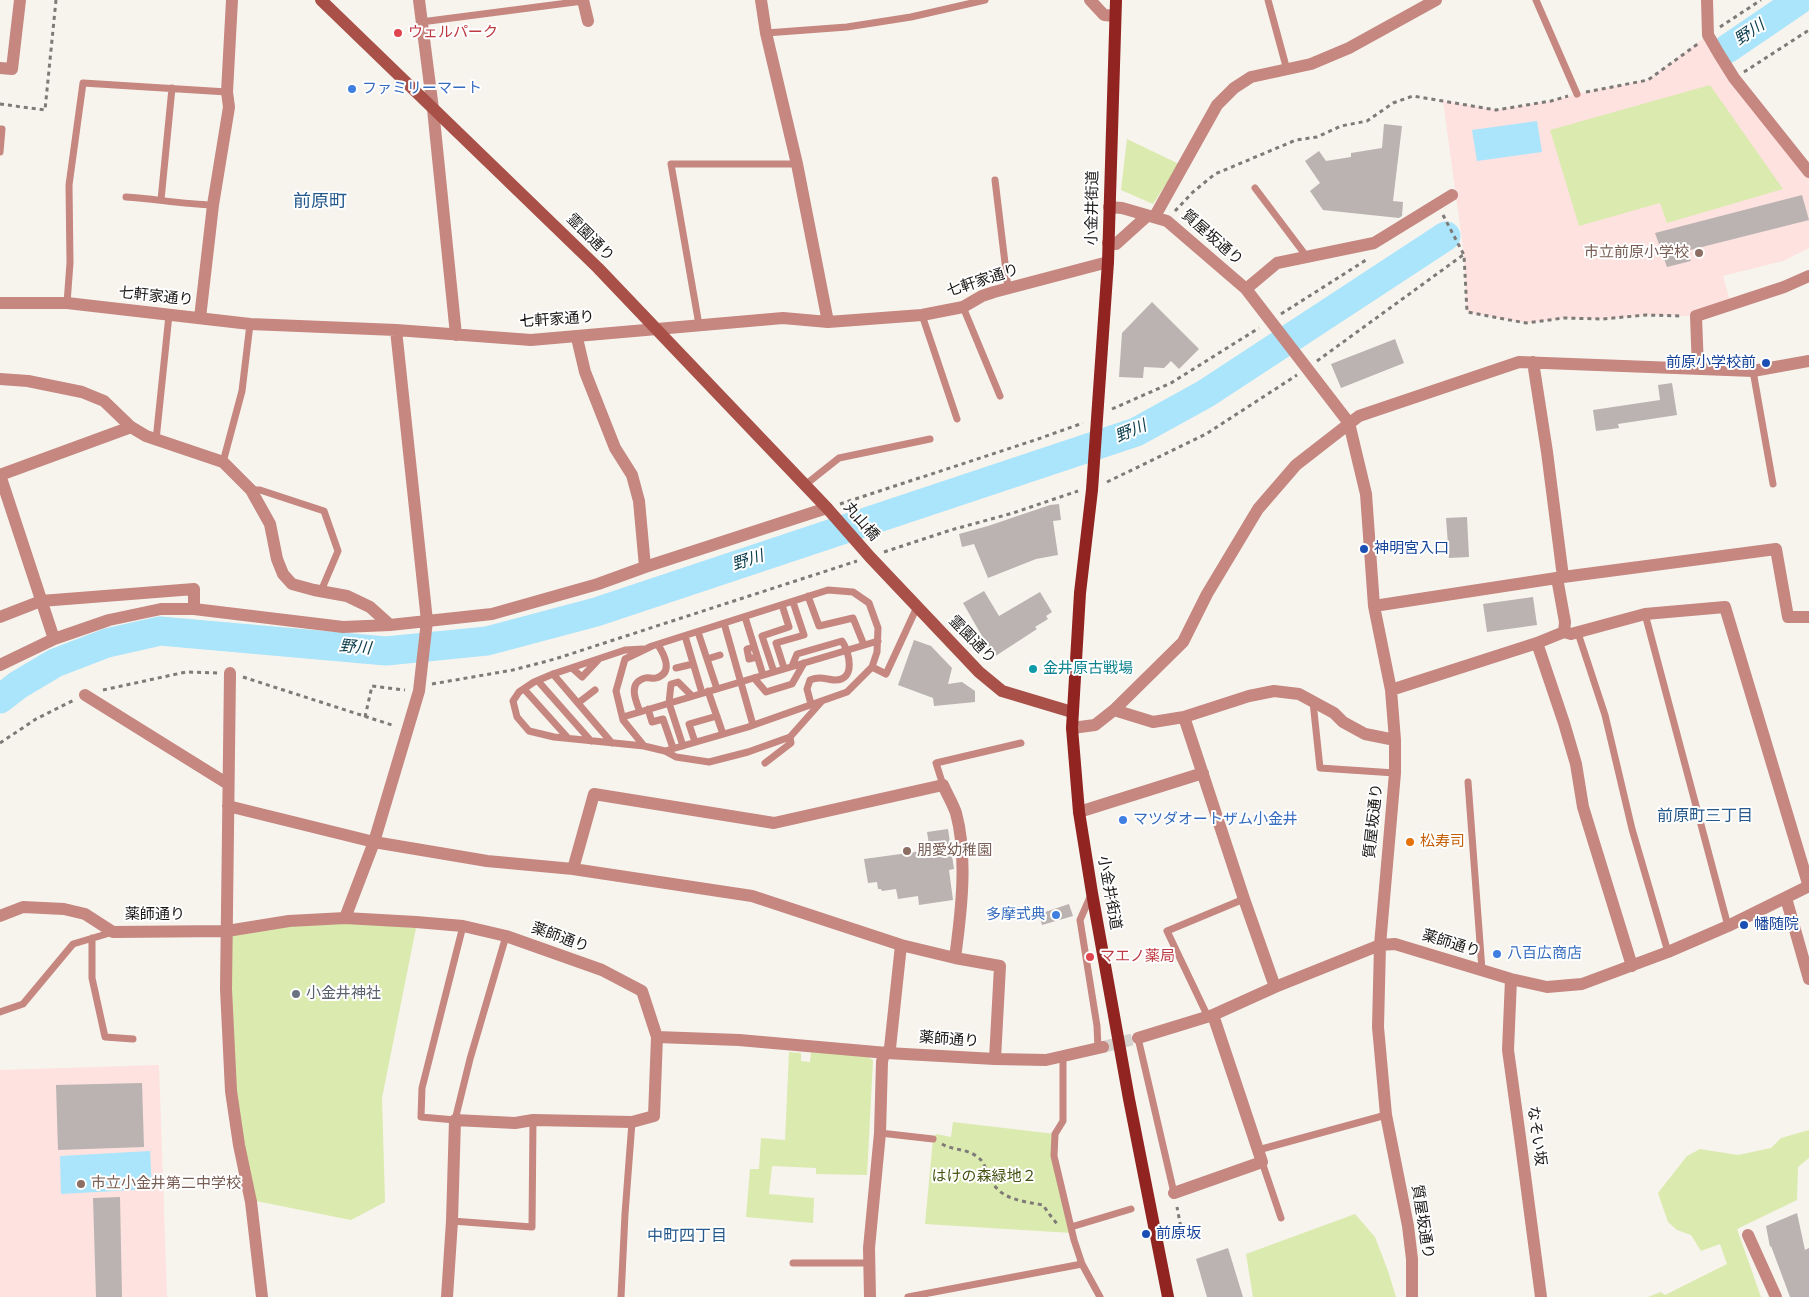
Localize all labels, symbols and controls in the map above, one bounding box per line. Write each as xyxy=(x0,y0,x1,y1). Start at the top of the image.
water label: 野川 xyxy=(1731,16,1769,50)
place label: ウェルパーク xyxy=(408,24,498,42)
marker: ウェルパーク xyxy=(392,27,404,39)
place label: ファミリーマート xyxy=(362,80,482,98)
marker: ファミリーマート xyxy=(346,83,358,95)
street label: 小金井街道 xyxy=(1083,170,1103,246)
district label: 前原町 xyxy=(293,191,347,213)
street label: 質屋坂通り xyxy=(1178,207,1246,269)
street label: 霊園通り xyxy=(562,210,618,266)
place label: 市立前原小学校 xyxy=(1584,244,1689,262)
marker: 市立前原小学校 xyxy=(1693,247,1705,259)
street label: 七軒家通り xyxy=(945,261,1021,301)
street label: 七軒家通り xyxy=(118,284,194,310)
street label: 七軒家通り xyxy=(519,308,595,332)
place label: 前原小学校前 xyxy=(1666,354,1756,372)
marker: 前原小学校前 xyxy=(1760,357,1772,369)
water label: 野川 xyxy=(1113,417,1149,447)
street label: 丸山橋 xyxy=(839,499,883,545)
place label: 神明宮入口 xyxy=(1374,540,1449,558)
marker: 神明宮入口 xyxy=(1358,543,1370,555)
water label: 野川 xyxy=(730,547,766,575)
street label: 霊園通り xyxy=(945,612,999,668)
water label: 野川 xyxy=(338,637,372,659)
place label: 金井原古戦場 xyxy=(1043,660,1133,678)
marker: 金井原古戦場 xyxy=(1027,663,1039,675)
street label: 質屋坂通り xyxy=(1361,783,1387,859)
district label: 前原町三丁目 xyxy=(1657,807,1753,827)
place label: マツダオートザム小金井 xyxy=(1133,811,1298,829)
marker: マツダオートザム小金井 xyxy=(1117,814,1129,826)
place label: 松寿司 xyxy=(1420,833,1465,851)
marker: 松寿司 xyxy=(1404,836,1416,848)
place label: 朋愛幼稚園 xyxy=(917,842,992,860)
marker: 朋愛幼稚園 xyxy=(901,845,913,857)
street label: 小金井街道 xyxy=(1094,855,1124,931)
street label: 薬師通り xyxy=(125,906,185,924)
place label: 多摩式典 xyxy=(986,906,1046,924)
marker: 多摩式典 xyxy=(1050,909,1062,921)
place label: 幡随院 xyxy=(1754,916,1799,934)
street label: 薬師通り xyxy=(529,919,591,957)
marker: 幡随院 xyxy=(1738,919,1750,931)
street label: 薬師通り xyxy=(1420,927,1482,961)
place label: 八百広商店 xyxy=(1507,945,1582,963)
place label: マエノ薬局 xyxy=(1100,948,1175,966)
marker: 八百広商店 xyxy=(1491,948,1503,960)
marker: マエノ薬局 xyxy=(1084,951,1096,963)
place label: 小金井神社 xyxy=(306,985,381,1003)
marker: 小金井神社 xyxy=(290,988,302,1000)
street label: 薬師通り xyxy=(918,1029,980,1051)
street label: なそい坂 xyxy=(1523,1105,1549,1167)
park label: はけの森緑地２ xyxy=(932,1168,1036,1186)
place label: 市立小金井第二中学校 xyxy=(91,1175,241,1193)
marker: 市立小金井第二中学校 xyxy=(75,1178,87,1190)
street label: 質屋坂通り xyxy=(1407,1184,1437,1260)
place label: 前原坂 xyxy=(1156,1225,1201,1243)
district label: 中町四丁目 xyxy=(647,1227,727,1247)
marker: 前原坂 xyxy=(1140,1228,1152,1240)

